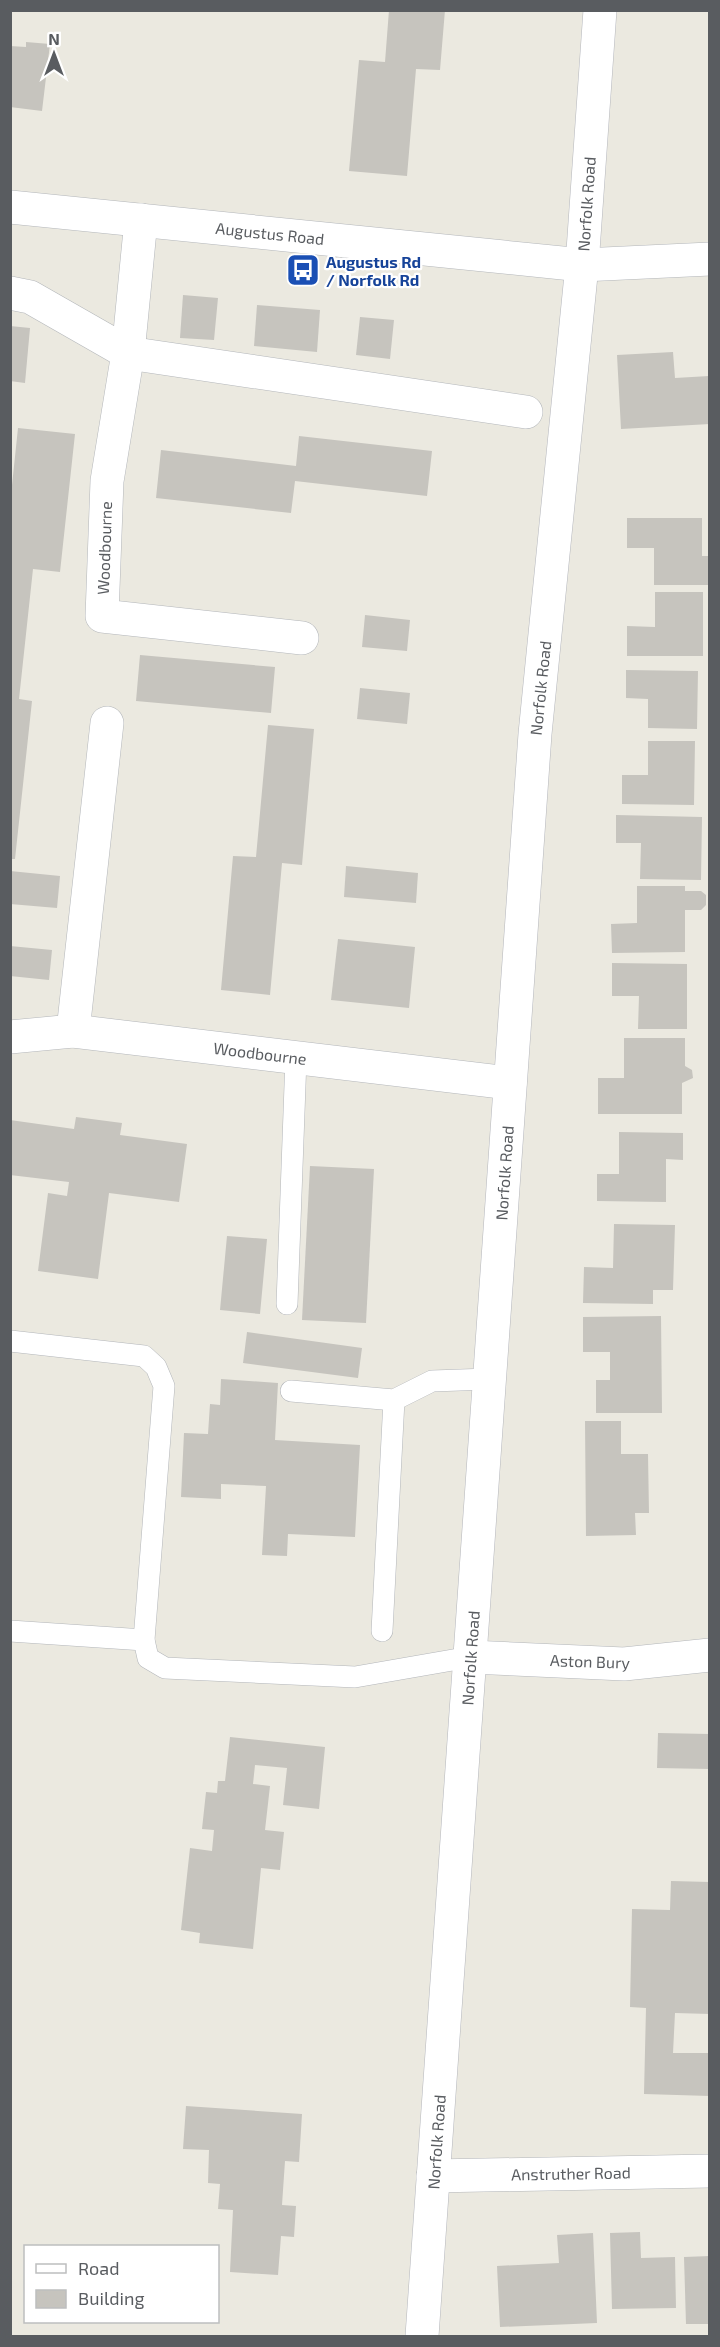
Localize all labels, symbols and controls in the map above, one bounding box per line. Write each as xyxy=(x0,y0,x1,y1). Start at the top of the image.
north arrow xyxy=(24,24,84,84)
text: N xyxy=(48,29,60,48)
street label: Norfolk Road xyxy=(573,156,599,252)
street label: Augustus Road xyxy=(215,218,325,248)
bus stop icon: Augustus Rd / Norfolk Rd xyxy=(285,252,321,288)
place label: Augustus Rd / Norfolk Rd xyxy=(326,252,421,289)
street label: Woodbourne xyxy=(93,501,115,595)
street label: Norfolk Road xyxy=(526,640,554,736)
street label: Woodbourne xyxy=(212,1038,308,1068)
street label: Norfolk Road xyxy=(491,1125,517,1221)
street label: Norfolk Road xyxy=(457,1610,483,1706)
street label: Aston Bury xyxy=(550,1650,631,1672)
street label: Norfolk Road xyxy=(423,2094,449,2190)
street label: Anstruther Road xyxy=(511,2162,631,2184)
legend xyxy=(24,2245,219,2323)
text: Road xyxy=(78,2257,119,2279)
text: Building xyxy=(78,2287,145,2309)

